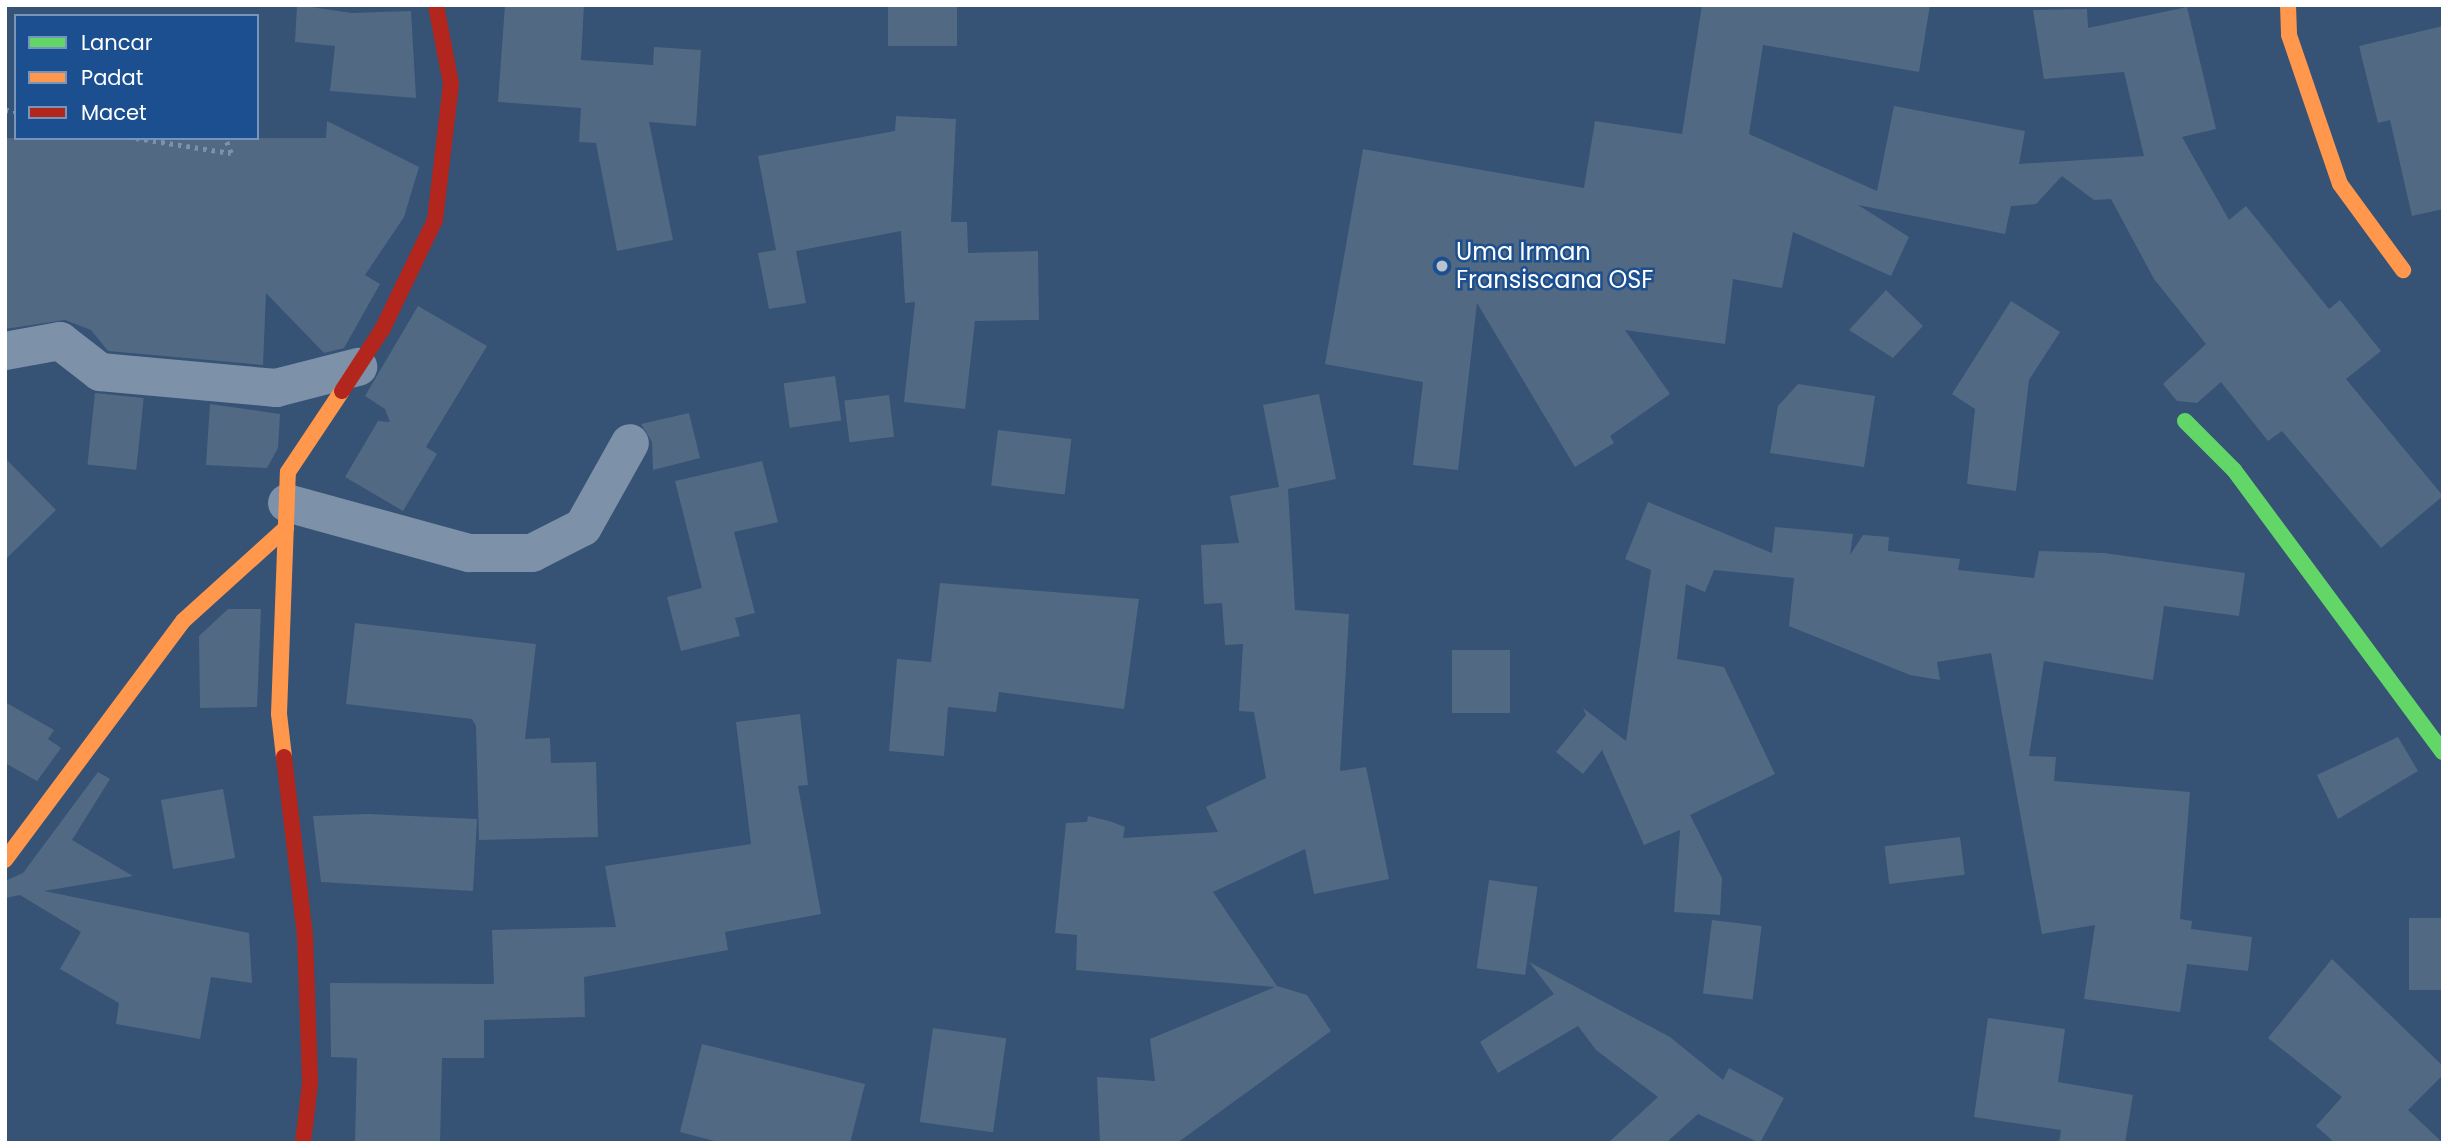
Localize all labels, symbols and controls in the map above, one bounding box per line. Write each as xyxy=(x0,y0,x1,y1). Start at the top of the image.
legend xyxy=(14,14,259,140)
text: Lancar xyxy=(81,28,152,57)
text: Padat xyxy=(81,63,143,92)
text: Macet xyxy=(81,98,147,127)
place label: Uma Irman Fransiscana OSF xyxy=(1456,238,1653,294)
marker: Uma Irman Fransiscana OSF xyxy=(1434,258,1450,274)

